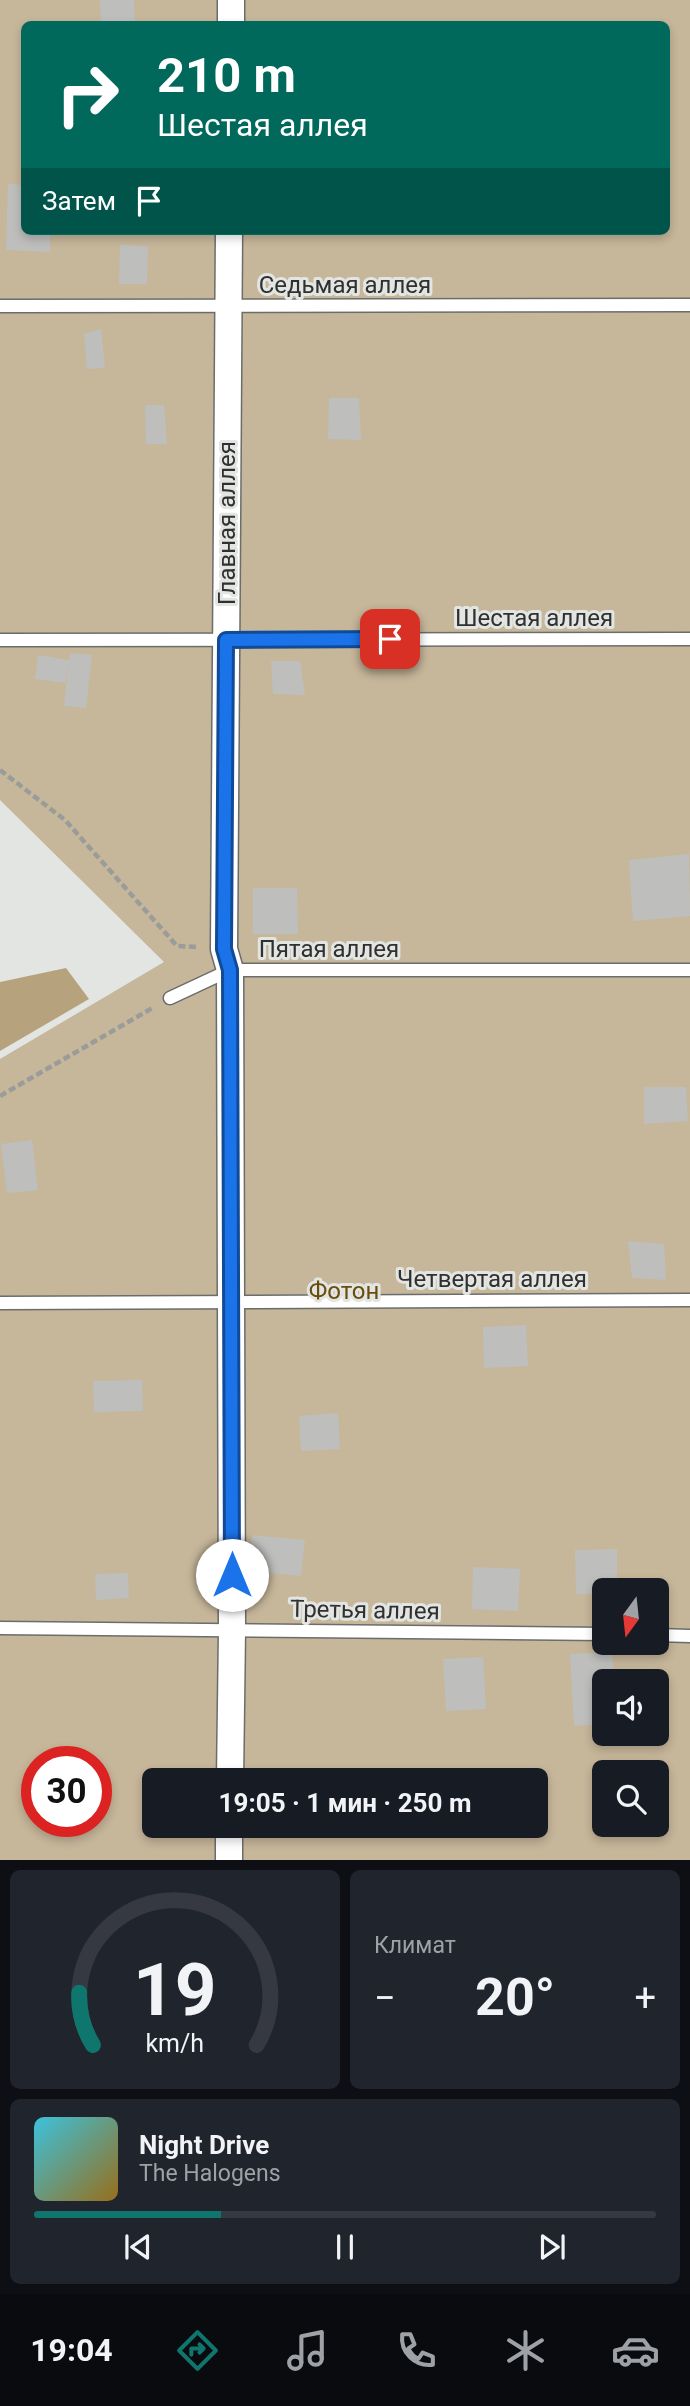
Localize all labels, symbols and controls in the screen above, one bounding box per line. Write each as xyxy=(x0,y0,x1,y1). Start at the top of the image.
text: 210 m xyxy=(157,47,296,104)
icon: right xyxy=(42,49,133,140)
text: Шестая аллея xyxy=(157,106,368,144)
icon: arrive xyxy=(130,182,168,220)
text: Затем xyxy=(42,186,116,216)
street label: Седьмая аллея xyxy=(259,271,431,299)
street label: Главная аллея xyxy=(213,441,241,605)
street label: Шестая аллея xyxy=(455,604,613,632)
pin xyxy=(360,609,420,669)
icon: arrive xyxy=(371,620,409,658)
street label: Пятая аллея xyxy=(259,935,399,963)
street label: Четвертая аллея xyxy=(397,1265,587,1293)
park label: Фотон xyxy=(309,1277,379,1305)
position arrow xyxy=(195,1538,269,1612)
north arrow xyxy=(592,1578,668,1656)
map controls xyxy=(592,1578,669,1837)
street label: Третья аллея xyxy=(290,1595,440,1625)
button: sound xyxy=(592,1669,669,1746)
speed limit sign: 30 xyxy=(21,1746,112,1837)
button: search xyxy=(592,1760,669,1837)
text: 19:05 · 1 мин · 250 m xyxy=(219,1788,471,1818)
text: Климат xyxy=(374,1932,456,1959)
text: 19 xyxy=(133,1948,217,2034)
text: 20° xyxy=(475,1967,555,2028)
text: − xyxy=(374,1976,396,2020)
text: + xyxy=(634,1976,656,2020)
text: km/h xyxy=(146,2029,204,2058)
text: Night Drive xyxy=(139,2130,269,2160)
text: The Halogens xyxy=(139,2160,281,2187)
icon: previous xyxy=(119,2228,157,2266)
icon: pause xyxy=(326,2228,364,2266)
icon: next xyxy=(533,2228,571,2266)
icon: directions xyxy=(173,2326,222,2375)
icon: music xyxy=(283,2326,332,2375)
icon: phone xyxy=(392,2326,441,2375)
icon: climate xyxy=(501,2326,550,2375)
icon: car xyxy=(611,2326,660,2375)
text: 19:04 xyxy=(30,2331,113,2369)

